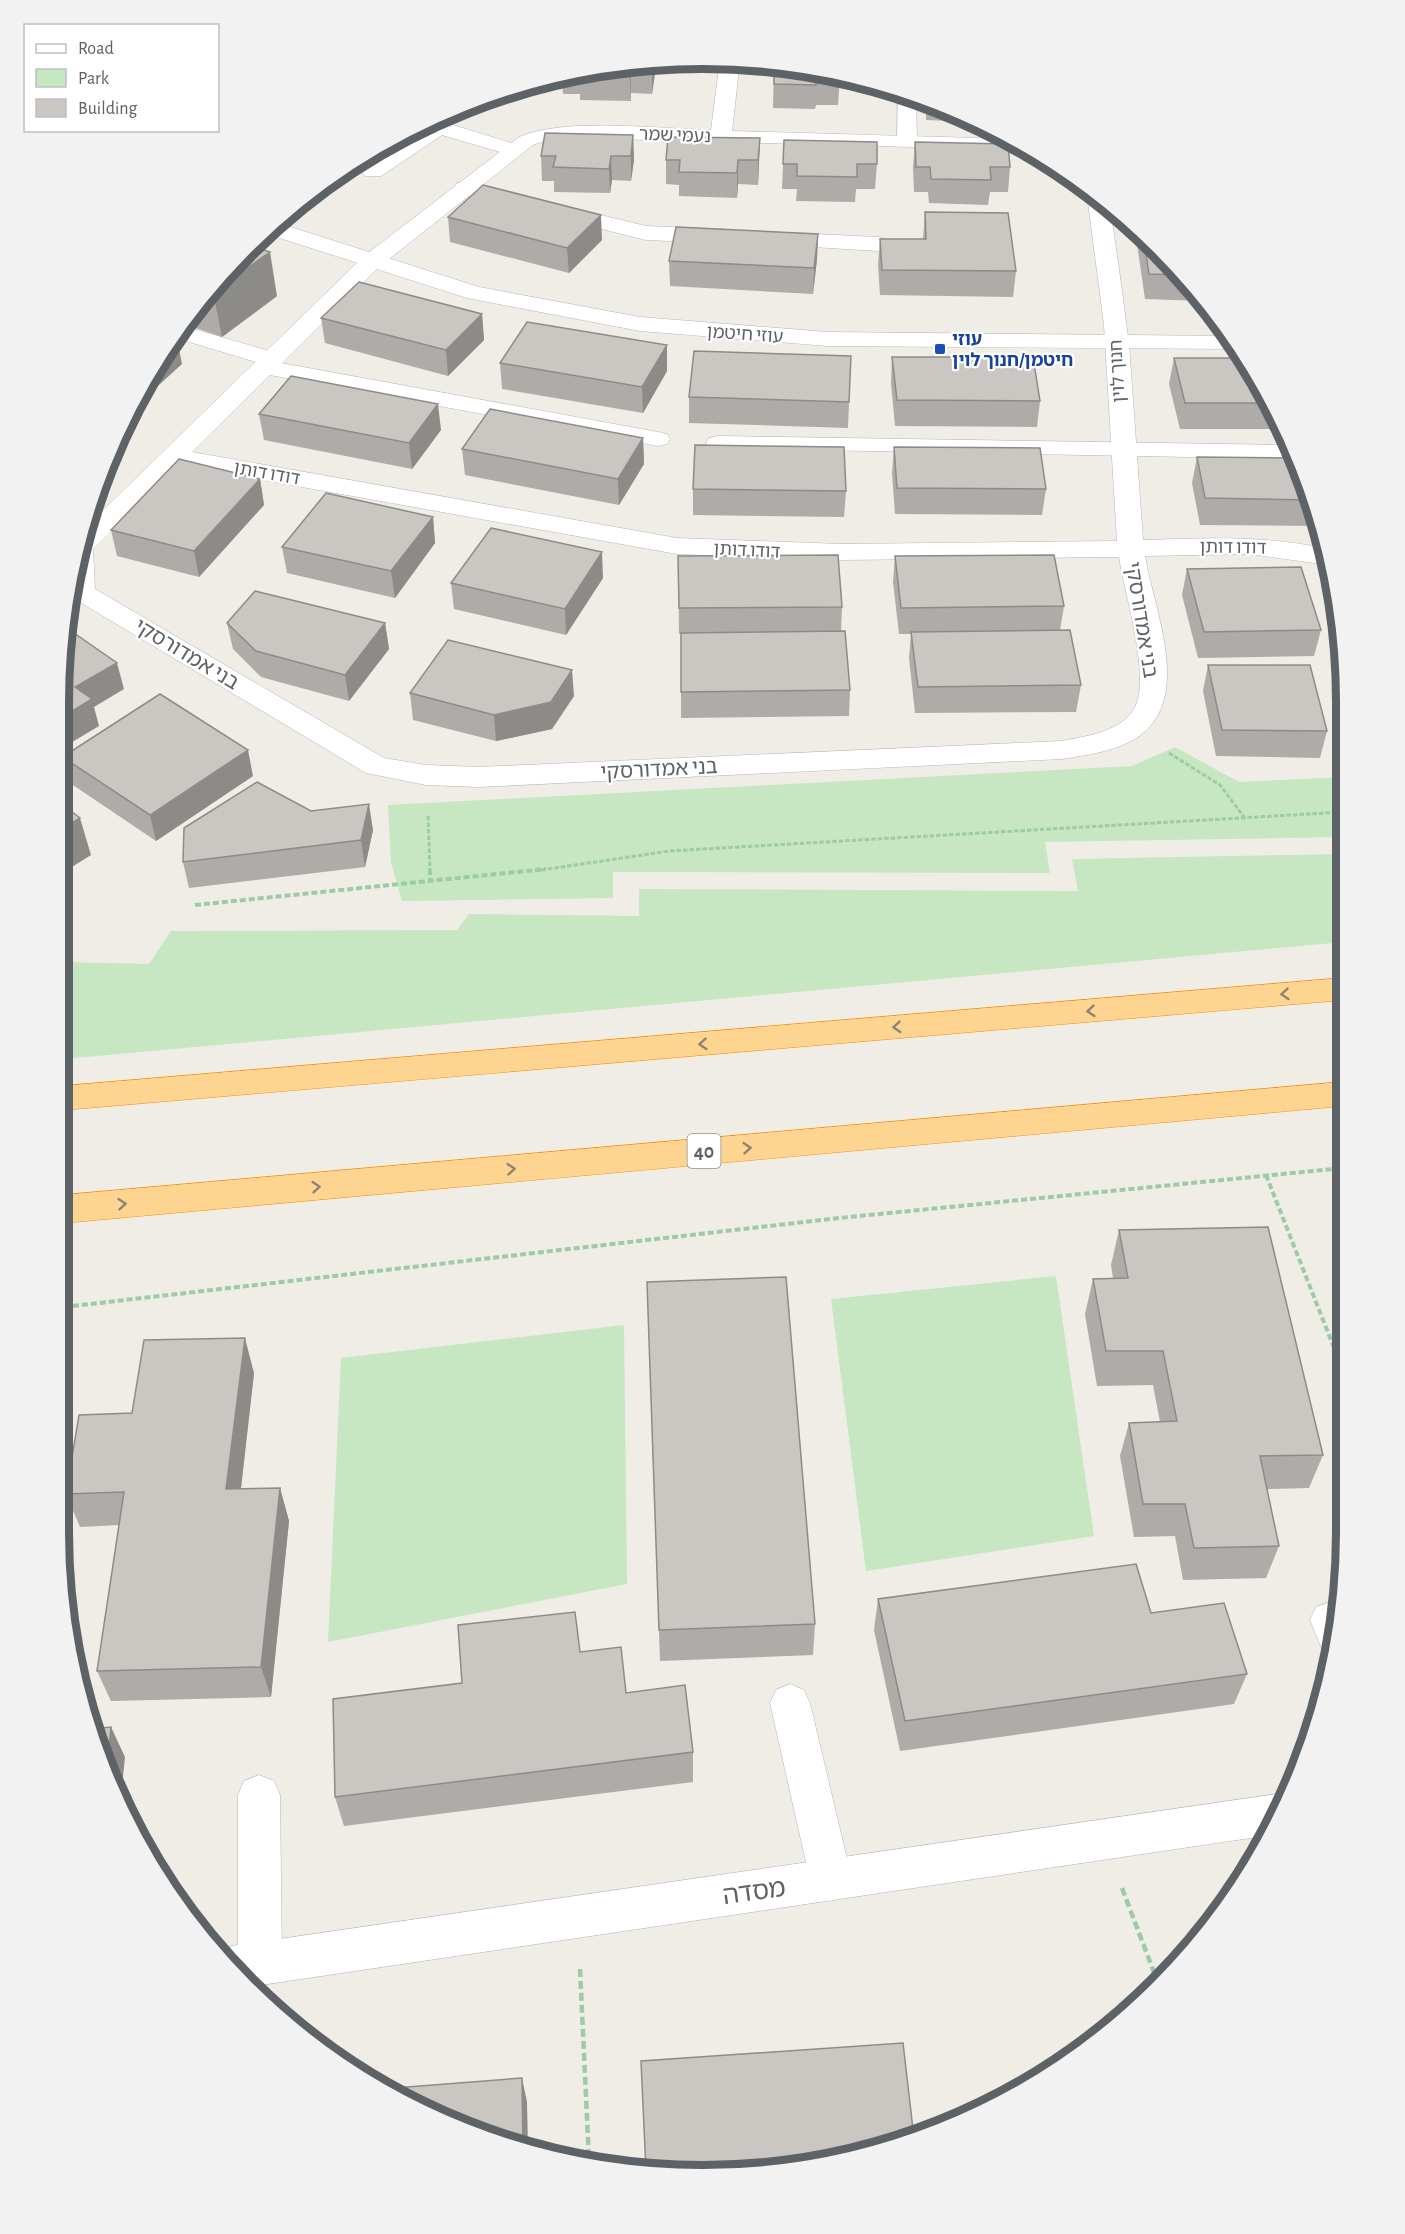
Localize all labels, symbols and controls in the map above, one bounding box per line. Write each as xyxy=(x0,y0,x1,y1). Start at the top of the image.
legend xyxy=(24,24,219,132)
text: Road xyxy=(78,40,114,58)
text: Park xyxy=(78,70,110,88)
text: Building xyxy=(78,100,138,118)
street label: נעמי שמר xyxy=(639,126,711,146)
street label: עוזי חיטמן xyxy=(706,323,784,347)
place label: עוזי חיטמן/חנוך לוין xyxy=(952,331,1073,370)
street label: חנוך לוין xyxy=(1106,339,1129,403)
marker: עוזי חיטמן/חנוך לוין xyxy=(933,342,947,356)
street label: דודו דותן xyxy=(232,459,301,489)
street label: דודו דותן xyxy=(1199,538,1267,558)
street label: דודו דותן xyxy=(713,540,781,562)
street label: בני אמדורסקי xyxy=(1122,560,1161,680)
street label: בני אמדורסקי xyxy=(131,615,243,694)
street label: בני אמדורסקי xyxy=(600,756,718,783)
one-way arrow xyxy=(1281,987,1290,1000)
one-way arrow xyxy=(1087,1004,1096,1017)
one-way arrow xyxy=(892,1020,901,1033)
one-way arrow xyxy=(698,1037,707,1050)
road number: 40 xyxy=(688,1134,720,1168)
one-way arrow xyxy=(742,1142,751,1155)
one-way arrow xyxy=(506,1163,515,1176)
one-way arrow xyxy=(312,1181,321,1194)
one-way arrow xyxy=(118,1198,127,1211)
street label: מסדה xyxy=(721,1875,787,1909)

